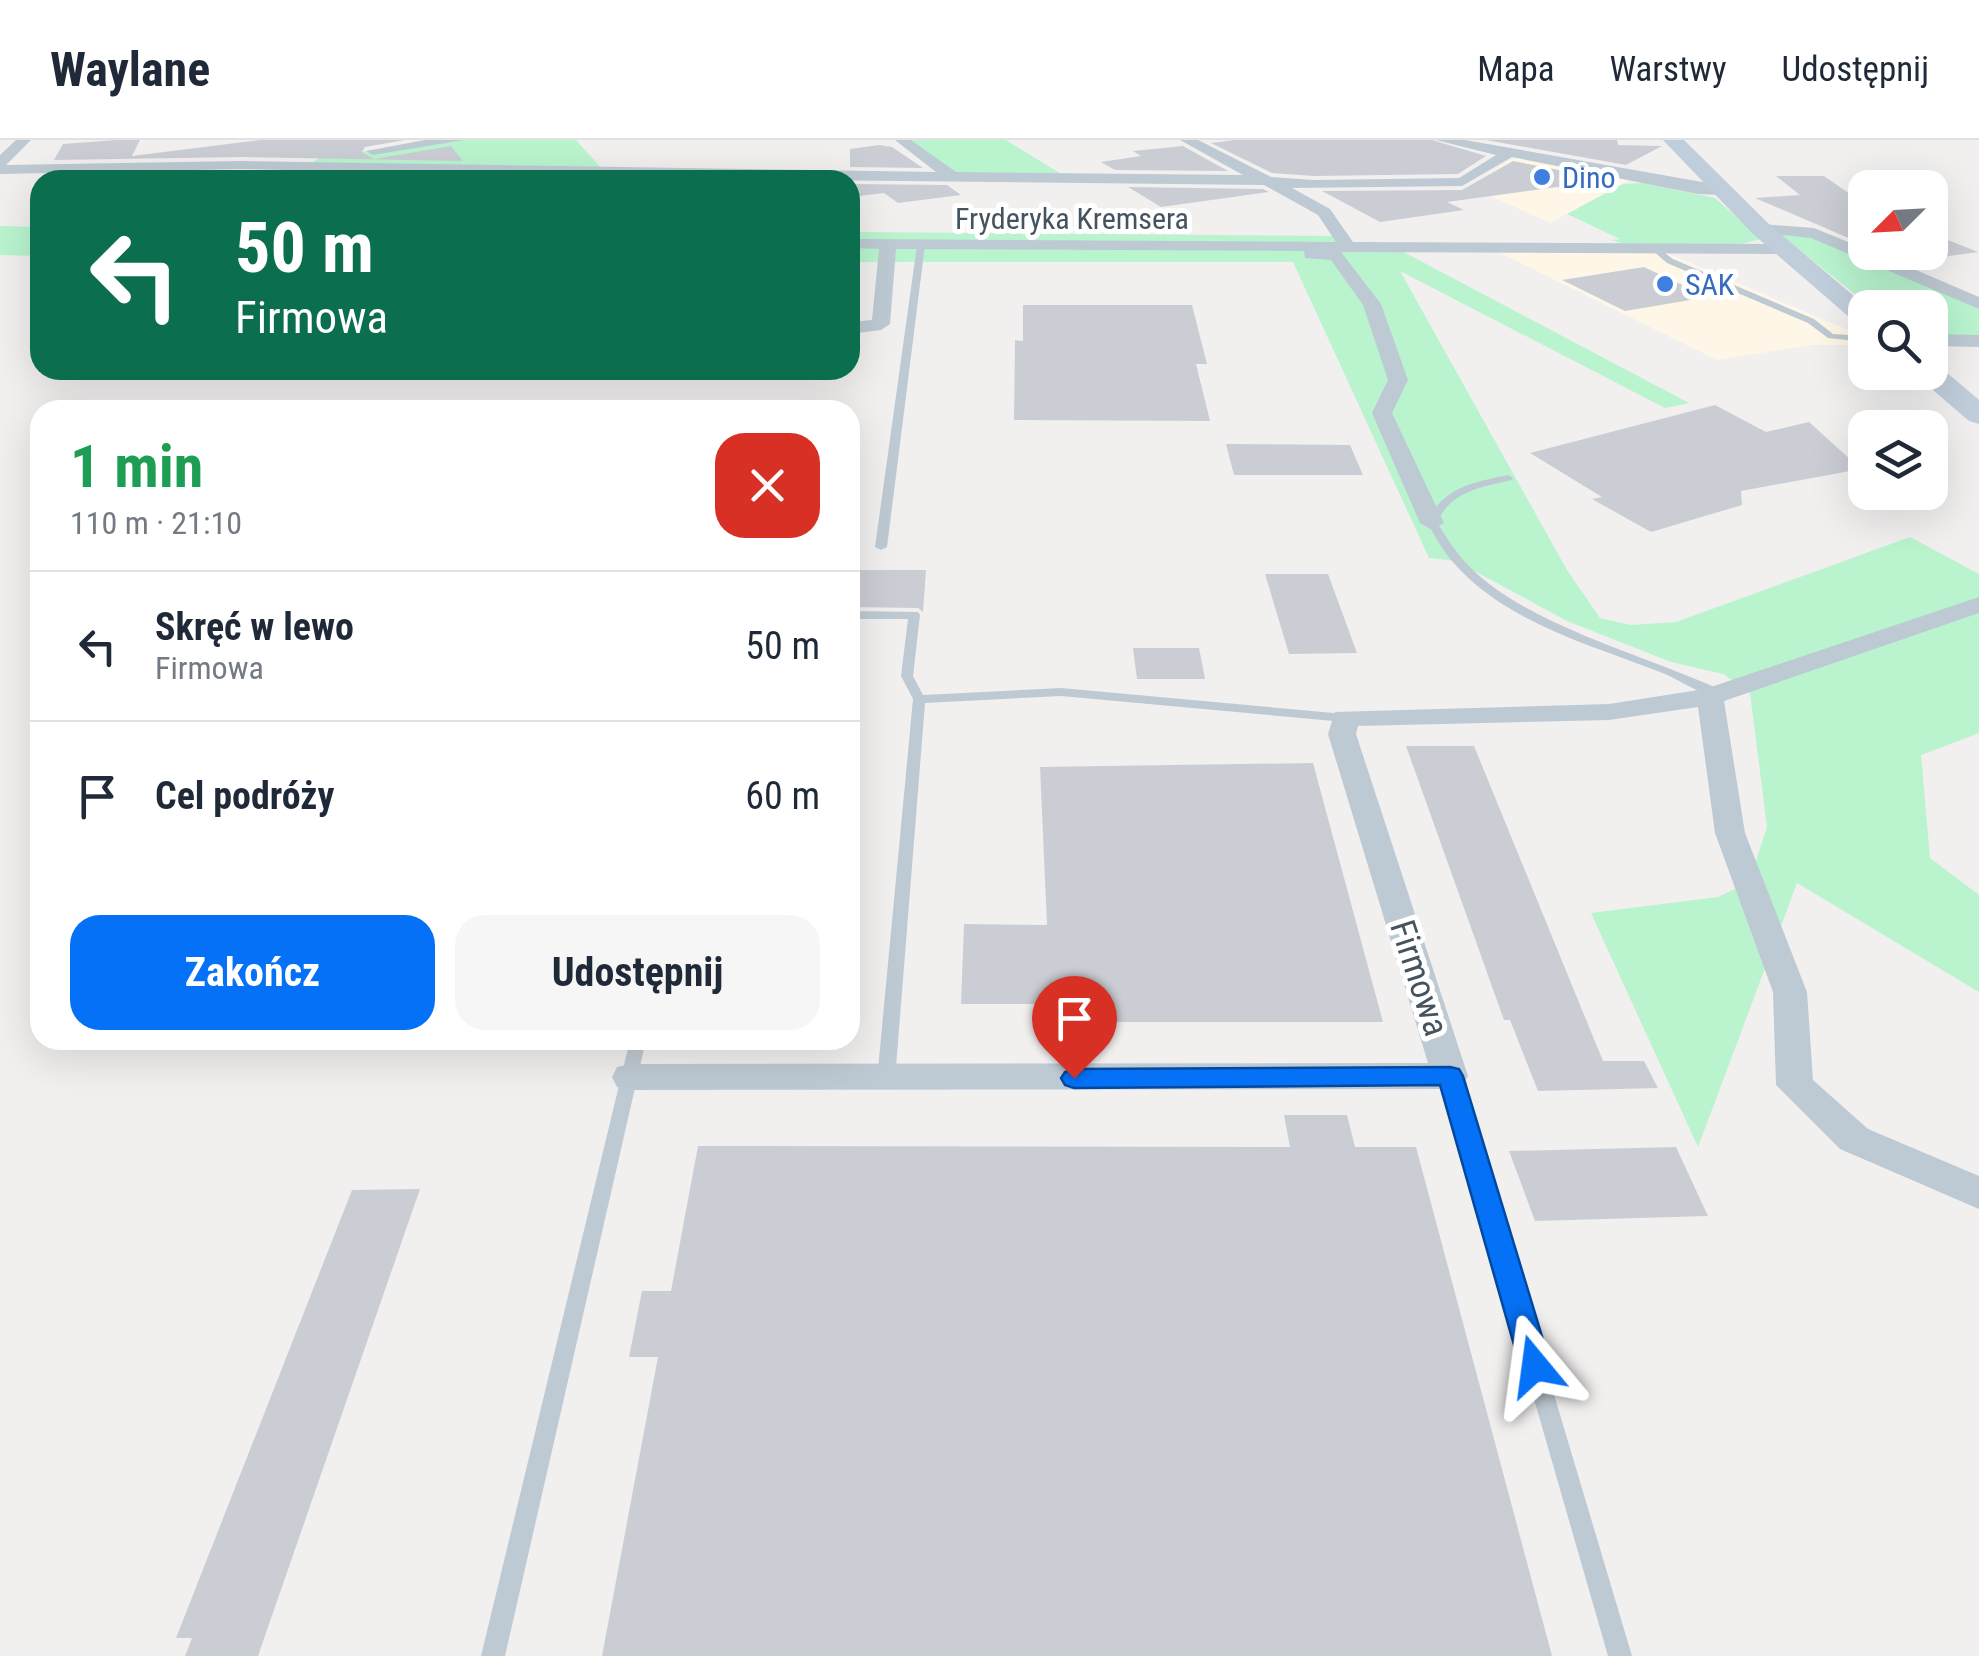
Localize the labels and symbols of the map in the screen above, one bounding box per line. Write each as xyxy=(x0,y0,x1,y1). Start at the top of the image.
place label: Dino xyxy=(1562,160,1616,195)
marker: Dino xyxy=(1531,166,1553,188)
north arrow xyxy=(1848,170,1948,270)
street label: Fryderyka Kremsera xyxy=(955,201,1189,236)
place label: SAK xyxy=(1685,267,1735,302)
marker: SAK xyxy=(1654,273,1676,295)
street label: Firmowa xyxy=(1381,915,1457,1041)
pin xyxy=(1032,976,1117,1079)
position arrow xyxy=(1483,1314,1587,1418)

